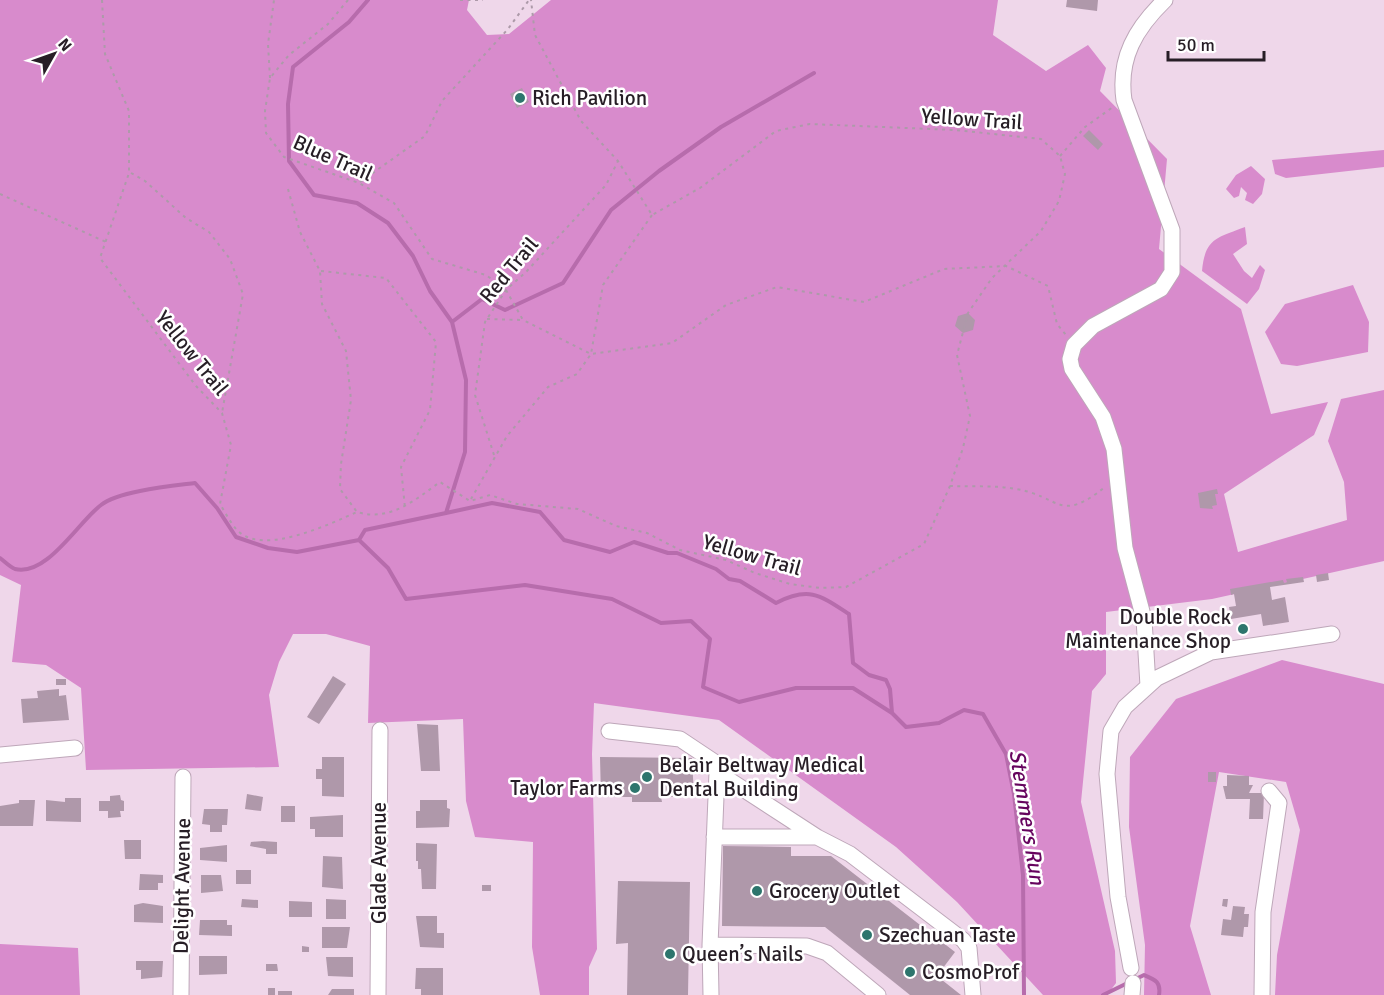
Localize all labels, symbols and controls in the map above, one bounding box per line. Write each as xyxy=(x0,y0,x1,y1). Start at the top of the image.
north arrow xyxy=(24,24,84,84)
scale bar xyxy=(1168,24,1264,62)
text: N xyxy=(53,34,76,56)
text: 50 m xyxy=(1177,34,1215,56)
place label: Rich Pavilion xyxy=(532,85,647,111)
marker: Rich Pavilion xyxy=(513,91,527,105)
street label: Yellow Trail xyxy=(920,102,1024,136)
street label: Blue Trail xyxy=(289,129,377,187)
street label: Red Trail xyxy=(474,232,544,308)
street label: Yellow Trail xyxy=(150,305,234,401)
street label: Yellow Trail xyxy=(700,528,804,582)
place label: Double Rock Maintenance Shop xyxy=(1065,604,1231,654)
marker: Double Rock Maintenance Shop xyxy=(1236,622,1250,636)
water label: Stemmers Run xyxy=(1004,748,1052,887)
place label: Belair Beltway Medical Dental Building xyxy=(659,752,864,802)
marker: Belair Beltway Medical Dental Building xyxy=(640,770,654,784)
place label: Taylor Farms xyxy=(510,775,623,801)
marker: Taylor Farms xyxy=(628,781,642,795)
street label: Glade Avenue xyxy=(366,802,392,924)
street label: Delight Avenue xyxy=(168,818,196,954)
place label: Grocery Outlet xyxy=(769,878,900,904)
marker: Grocery Outlet xyxy=(750,884,764,898)
place label: Szechuan Taste xyxy=(879,922,1016,948)
marker: Szechuan Taste xyxy=(860,928,874,942)
place label: Queen’s Nails xyxy=(682,941,803,967)
marker: Queen’s Nails xyxy=(663,947,677,961)
place label: CosmoProf xyxy=(922,959,1020,985)
marker: CosmoProf xyxy=(903,965,917,979)

